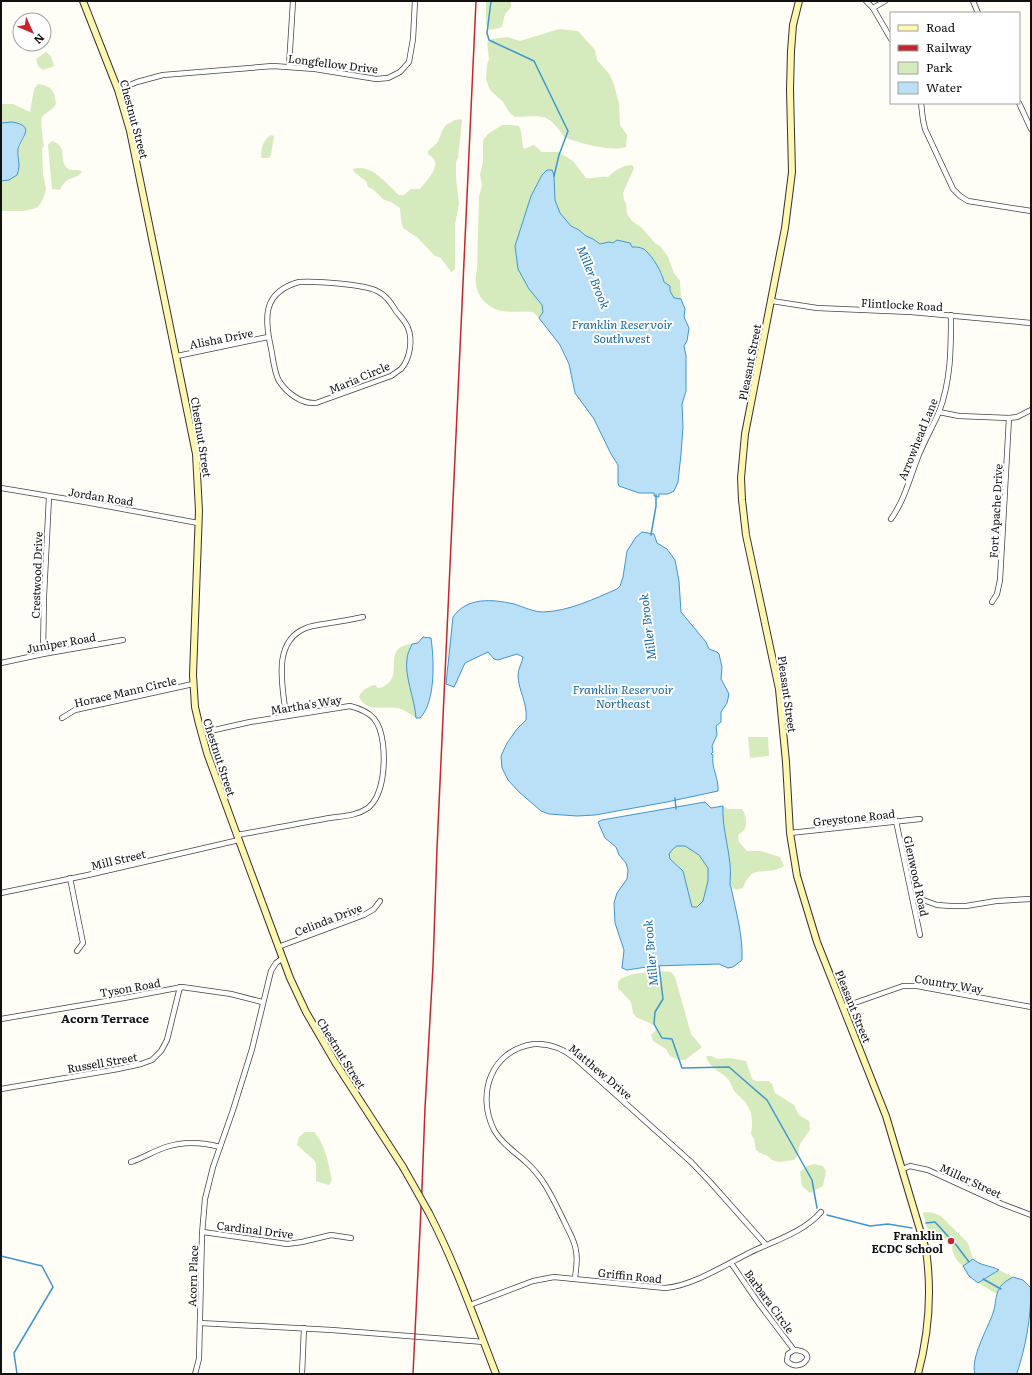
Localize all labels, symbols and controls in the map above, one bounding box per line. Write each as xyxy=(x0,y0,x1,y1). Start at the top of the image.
north arrow xyxy=(12,12,52,52)
legend xyxy=(890,12,1020,104)
text: Road xyxy=(926,18,956,36)
text: N xyxy=(31,31,49,49)
text: Railway xyxy=(926,38,972,56)
street label: Longfellow Drive xyxy=(287,50,379,76)
text: Park xyxy=(926,58,953,76)
street label: Chestnut Street xyxy=(117,78,153,161)
text: Water xyxy=(926,78,962,96)
water label: Miller Brook xyxy=(573,243,615,312)
street label: Flintlocke Road xyxy=(861,294,944,314)
water label: Franklin Reservoir Southwest xyxy=(571,315,673,347)
street label: Pleasant Street xyxy=(734,322,764,402)
street label: Alisha Drive xyxy=(188,324,255,352)
street label: Maria Circle xyxy=(326,357,392,397)
street label: Arrowhead Lane xyxy=(893,395,941,482)
street label: Chestnut Street xyxy=(188,396,216,479)
street label: Fort Apache Drive xyxy=(985,463,1005,559)
street label: Jordan Road xyxy=(67,483,135,509)
street label: Crestwood Drive xyxy=(26,531,46,619)
water label: Miller Brook xyxy=(634,592,660,661)
street label: Juniper Road xyxy=(25,628,97,656)
street label: Pleasant Street xyxy=(775,654,801,734)
street label: Horace Mann Circle xyxy=(72,671,178,711)
water label: Franklin Reservoir Northeast xyxy=(572,680,674,712)
street label: Martha's Way xyxy=(269,690,343,718)
street label: Chestnut Street xyxy=(200,716,240,799)
street label: Greystone Road xyxy=(812,805,896,829)
street label: Glenwood Road xyxy=(901,834,933,918)
street label: Mill Street xyxy=(89,845,147,873)
street label: Celinda Drive xyxy=(292,899,365,939)
water label: Miller Brook xyxy=(638,919,662,987)
street label: Pleasant Street xyxy=(832,967,876,1045)
street label: Country Way xyxy=(913,970,985,996)
street label: Tyson Road xyxy=(98,974,162,1000)
district label: Acorn Terrace xyxy=(61,1009,149,1027)
street label: Chestnut Street xyxy=(314,1014,371,1092)
street label: Matthew Drive xyxy=(566,1040,636,1103)
street label: Russell Street xyxy=(66,1048,139,1076)
street label: Miller Street xyxy=(938,1159,1005,1201)
street label: Cardinal Drive xyxy=(216,1216,294,1242)
place label: Franklin ECDC School xyxy=(871,1227,943,1256)
marker: Franklin ECDC School xyxy=(946,1236,956,1246)
street label: Acorn Place xyxy=(183,1245,201,1307)
street label: Griffin Road xyxy=(597,1264,663,1286)
street label: Barbara Circle xyxy=(741,1266,799,1336)

